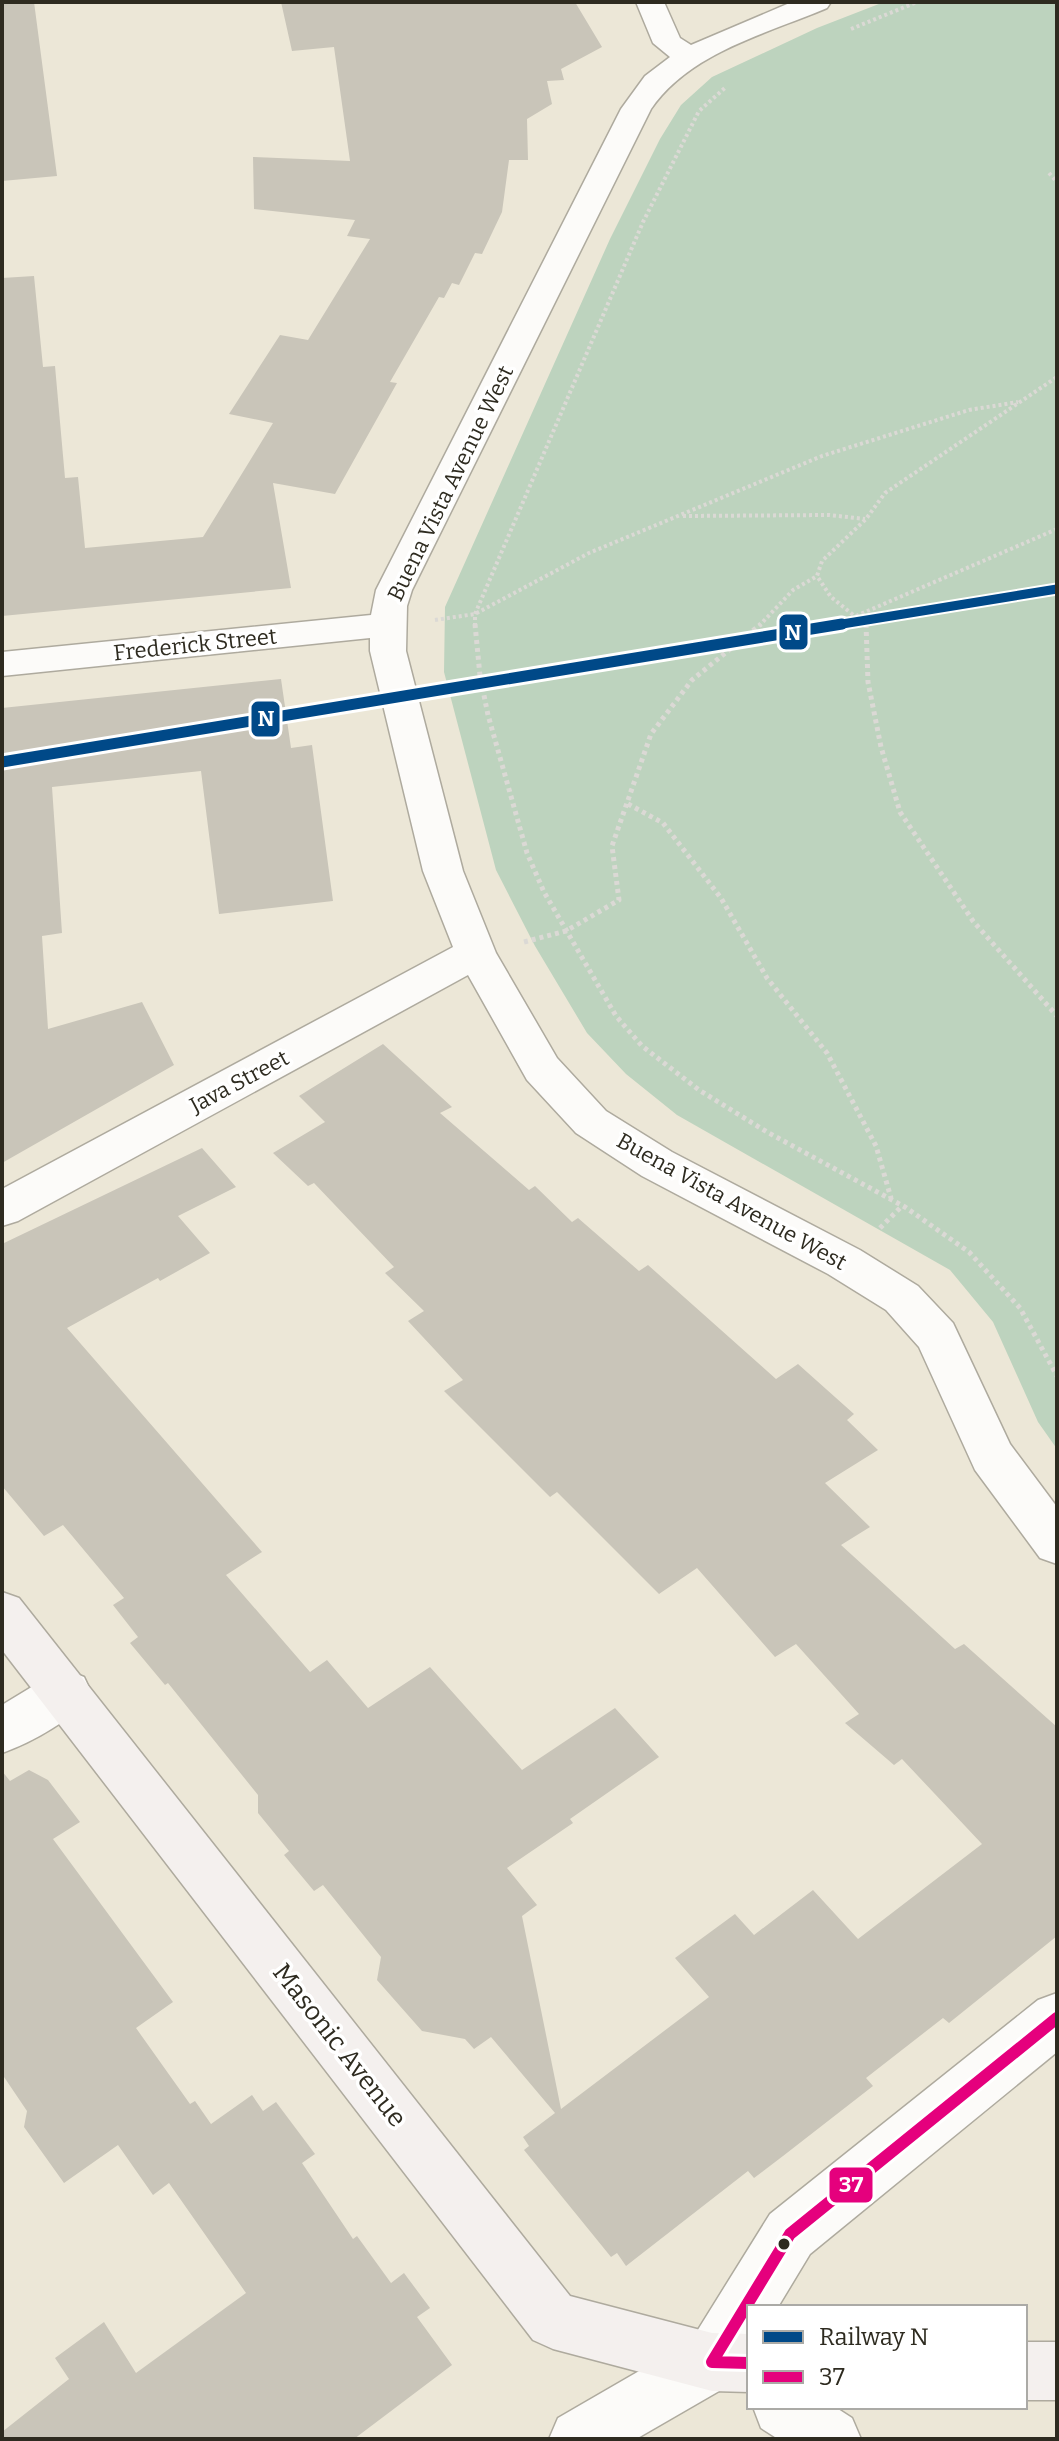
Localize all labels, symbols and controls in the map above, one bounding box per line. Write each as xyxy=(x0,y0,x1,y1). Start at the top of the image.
street label: Buena Vista Avenue West xyxy=(382,361,519,605)
line badge: N xyxy=(778,613,809,651)
text: N xyxy=(785,619,802,646)
street label: Frederick Street xyxy=(112,622,278,667)
line badge: N xyxy=(250,700,281,738)
text: N xyxy=(258,705,275,732)
street label: Java Street xyxy=(184,1044,293,1119)
street label: Buena Vista Avenue West xyxy=(612,1127,851,1276)
street label: Masonic Avenue xyxy=(266,1958,413,2133)
line badge: 37 xyxy=(828,2166,874,2204)
text: 37 xyxy=(839,2171,863,2198)
unlabelled marker xyxy=(776,2236,792,2252)
legend xyxy=(747,2305,1027,2409)
text: Railway N xyxy=(819,2323,929,2351)
text: 37 xyxy=(819,2363,845,2391)

